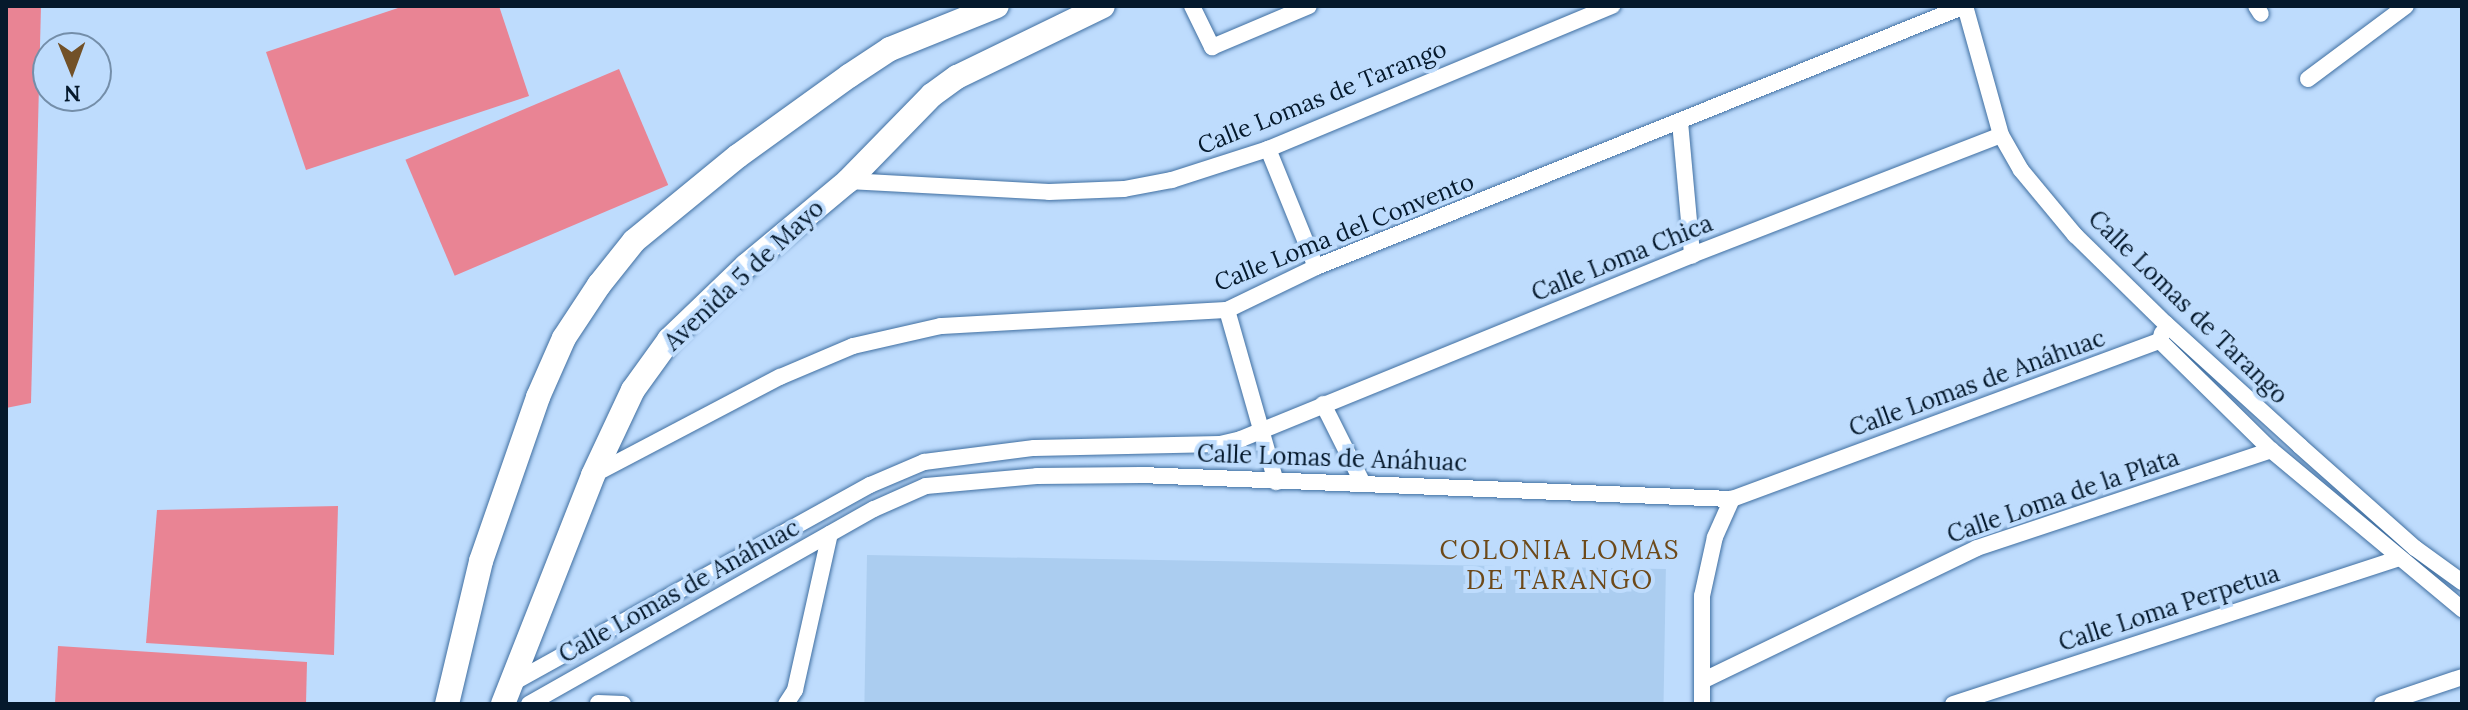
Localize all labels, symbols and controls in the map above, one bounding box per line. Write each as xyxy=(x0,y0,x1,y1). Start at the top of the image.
north arrow xyxy=(32,32,112,112)
street label: Calle Lomas de Tarango xyxy=(1193,34,1451,160)
text: N xyxy=(64,80,81,108)
street label: Calle Loma del Convento xyxy=(1210,167,1478,297)
street label: Avenida 5 de Mayo xyxy=(658,194,830,356)
street label: Calle Lomas de Tarango xyxy=(2082,204,2294,410)
street label: Calle Loma Chica xyxy=(1527,209,1717,307)
street label: Calle Lomas de Anáhuac xyxy=(1845,323,2109,443)
street label: Calle Lomas de Anáhuac xyxy=(1196,439,1468,477)
street label: Calle Loma de la Plata xyxy=(1943,443,2183,549)
street label: Calle Lomas de Anáhuac xyxy=(554,513,804,669)
district label: COLONIA LOMAS DE TARANGO xyxy=(1439,534,1681,596)
street label: Calle Loma Perpetua xyxy=(2055,559,2283,657)

